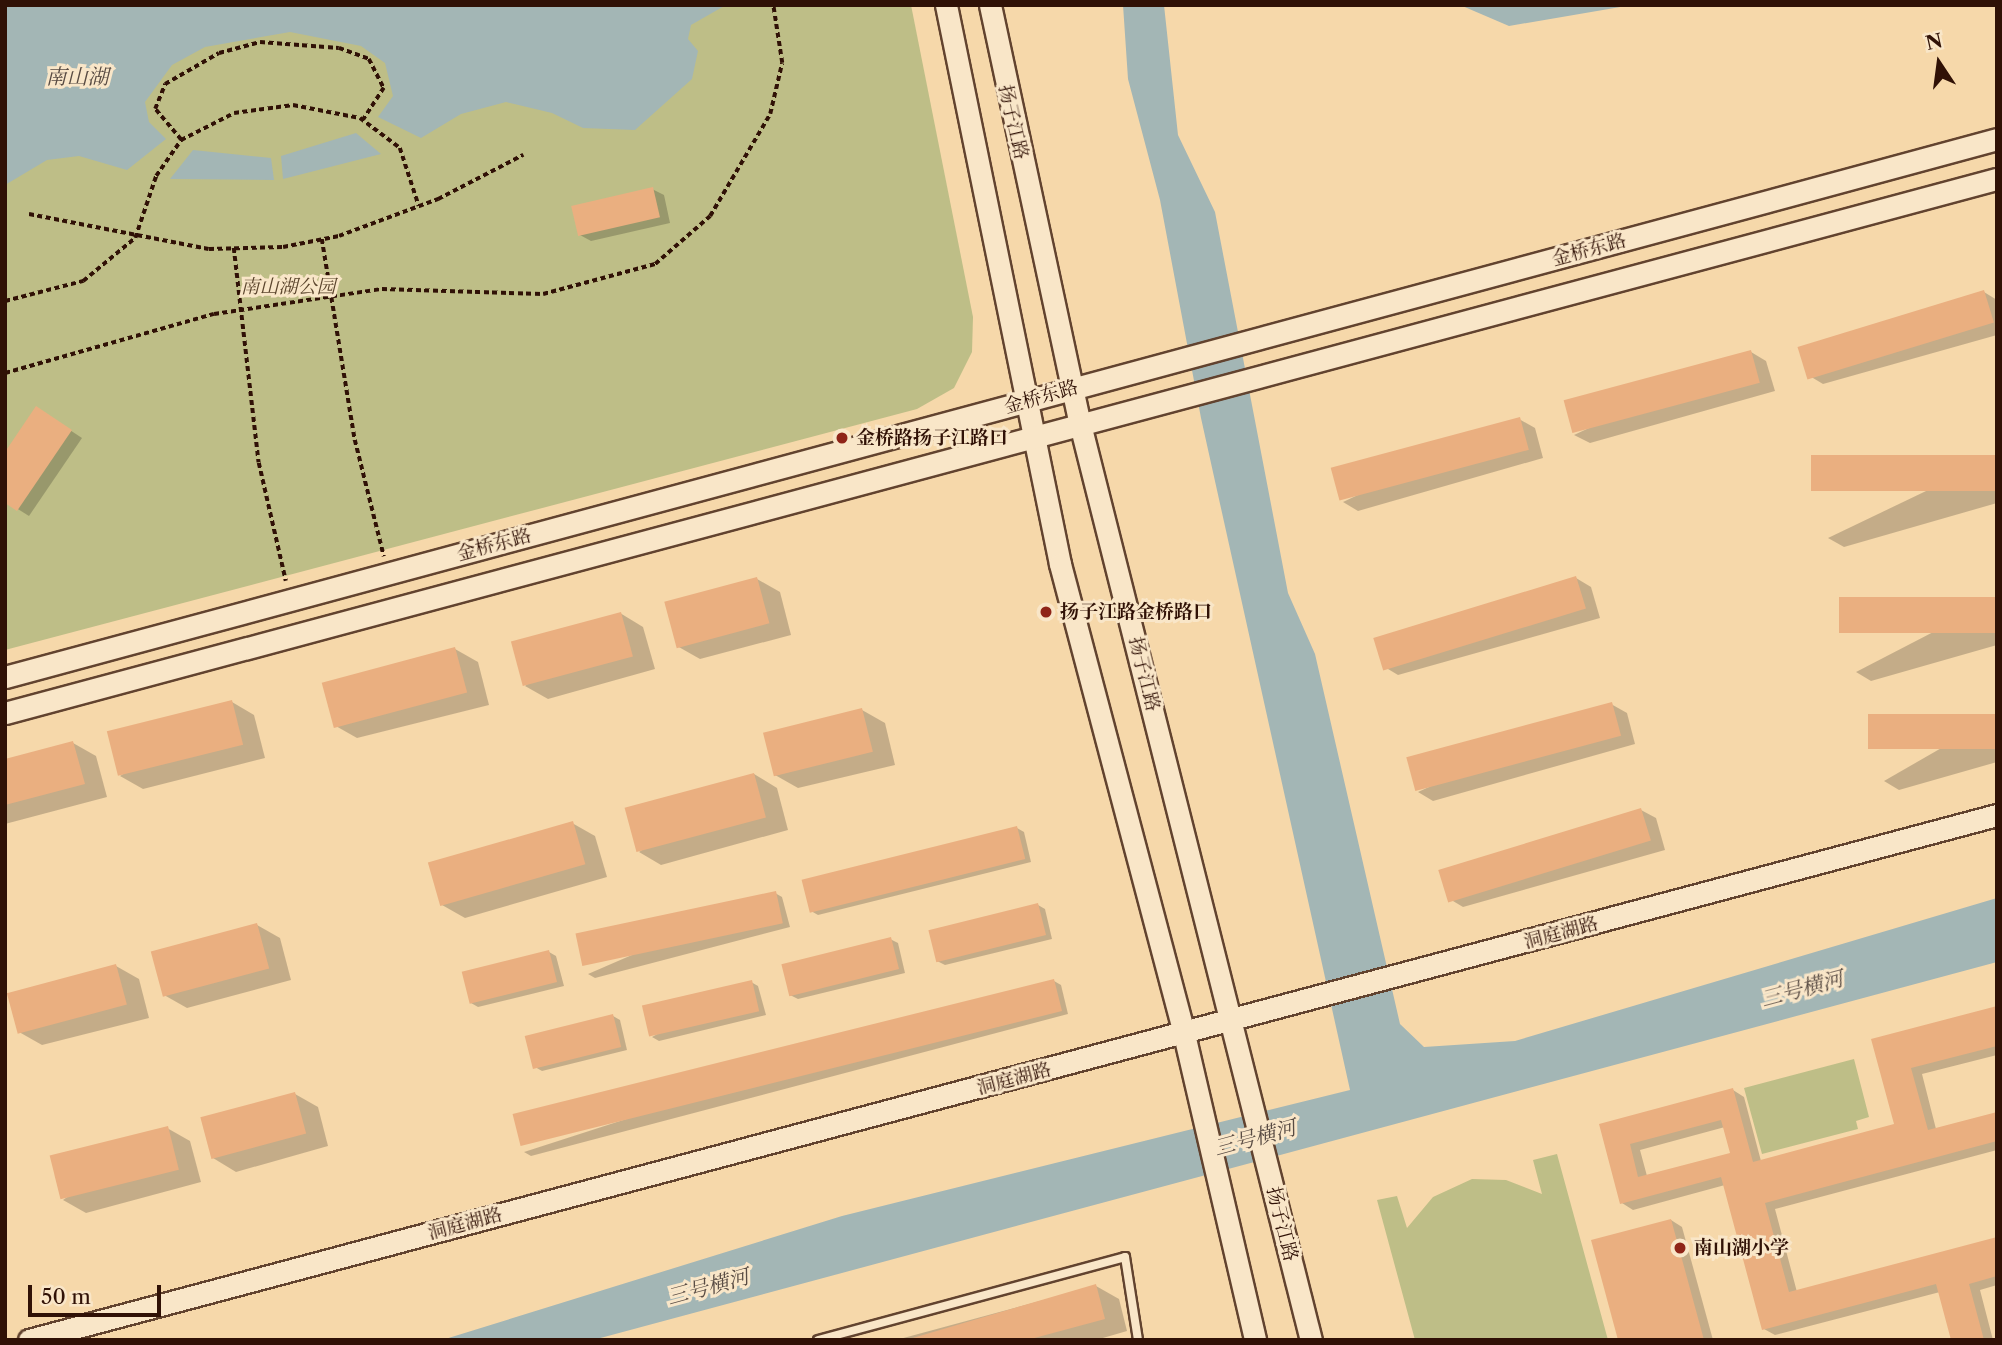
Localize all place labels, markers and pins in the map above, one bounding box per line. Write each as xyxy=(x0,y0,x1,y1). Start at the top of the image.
place label: 金桥路扬子江路口 xyxy=(856,427,1008,449)
marker: 金桥路扬子江路口 xyxy=(834,430,850,446)
place label: 扬子江路金桥路口 xyxy=(1060,601,1212,623)
marker: 扬子江路金桥路口 xyxy=(1038,604,1054,620)
place label: 南山湖小学 xyxy=(1694,1237,1789,1259)
marker: 南山湖小学 xyxy=(1672,1240,1688,1256)

